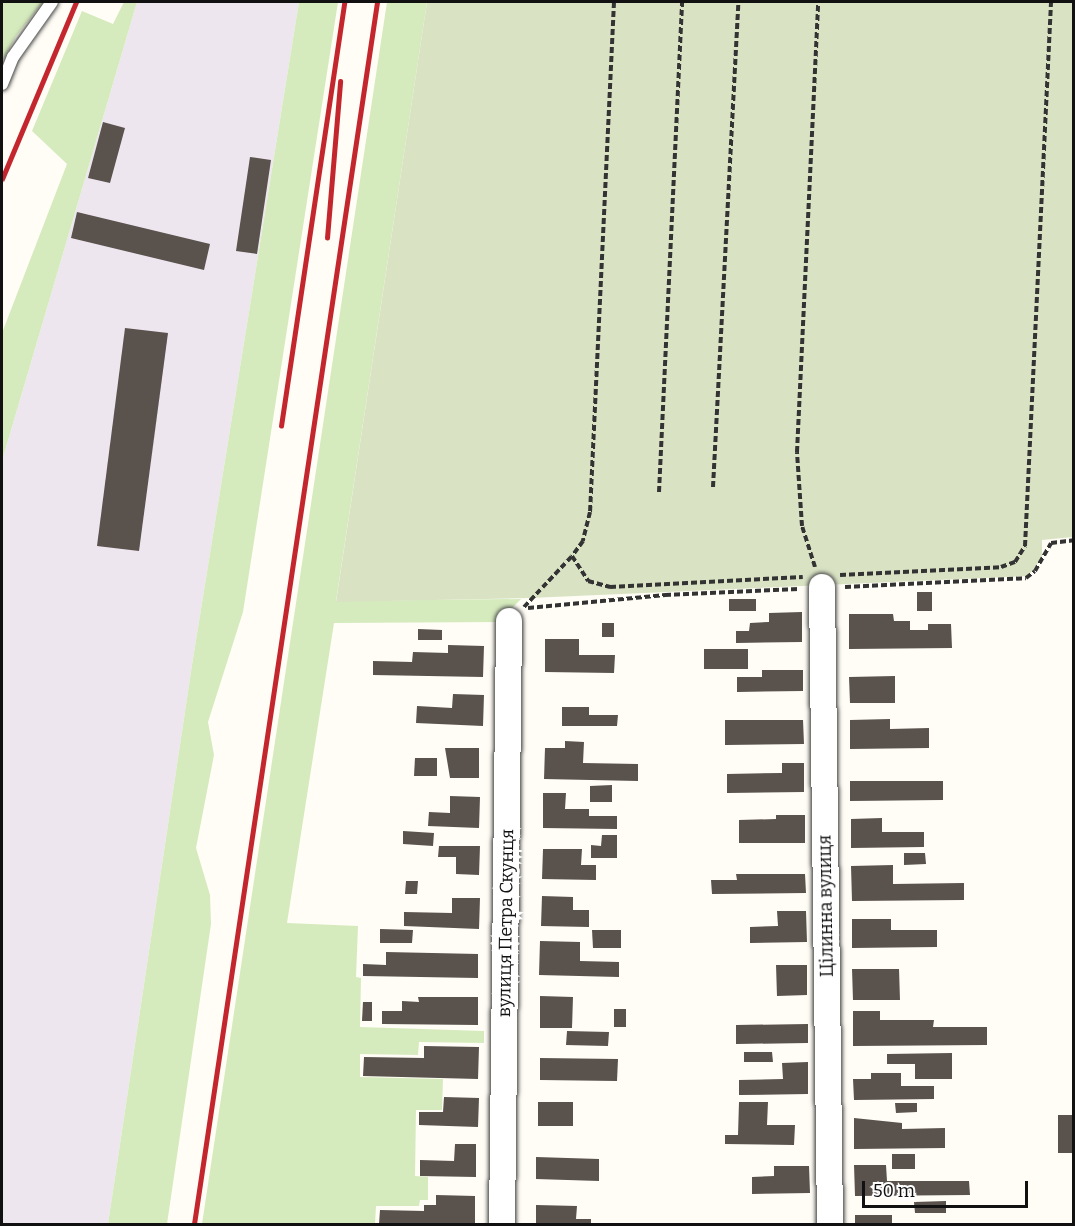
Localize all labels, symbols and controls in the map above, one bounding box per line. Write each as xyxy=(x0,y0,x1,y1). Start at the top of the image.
street label: вулиця Петра Скунця xyxy=(494,829,518,1017)
street label: Цілинна вулиця xyxy=(814,835,838,977)
scale bar xyxy=(865,1169,1032,1207)
text: 50 m xyxy=(873,1180,915,1202)

